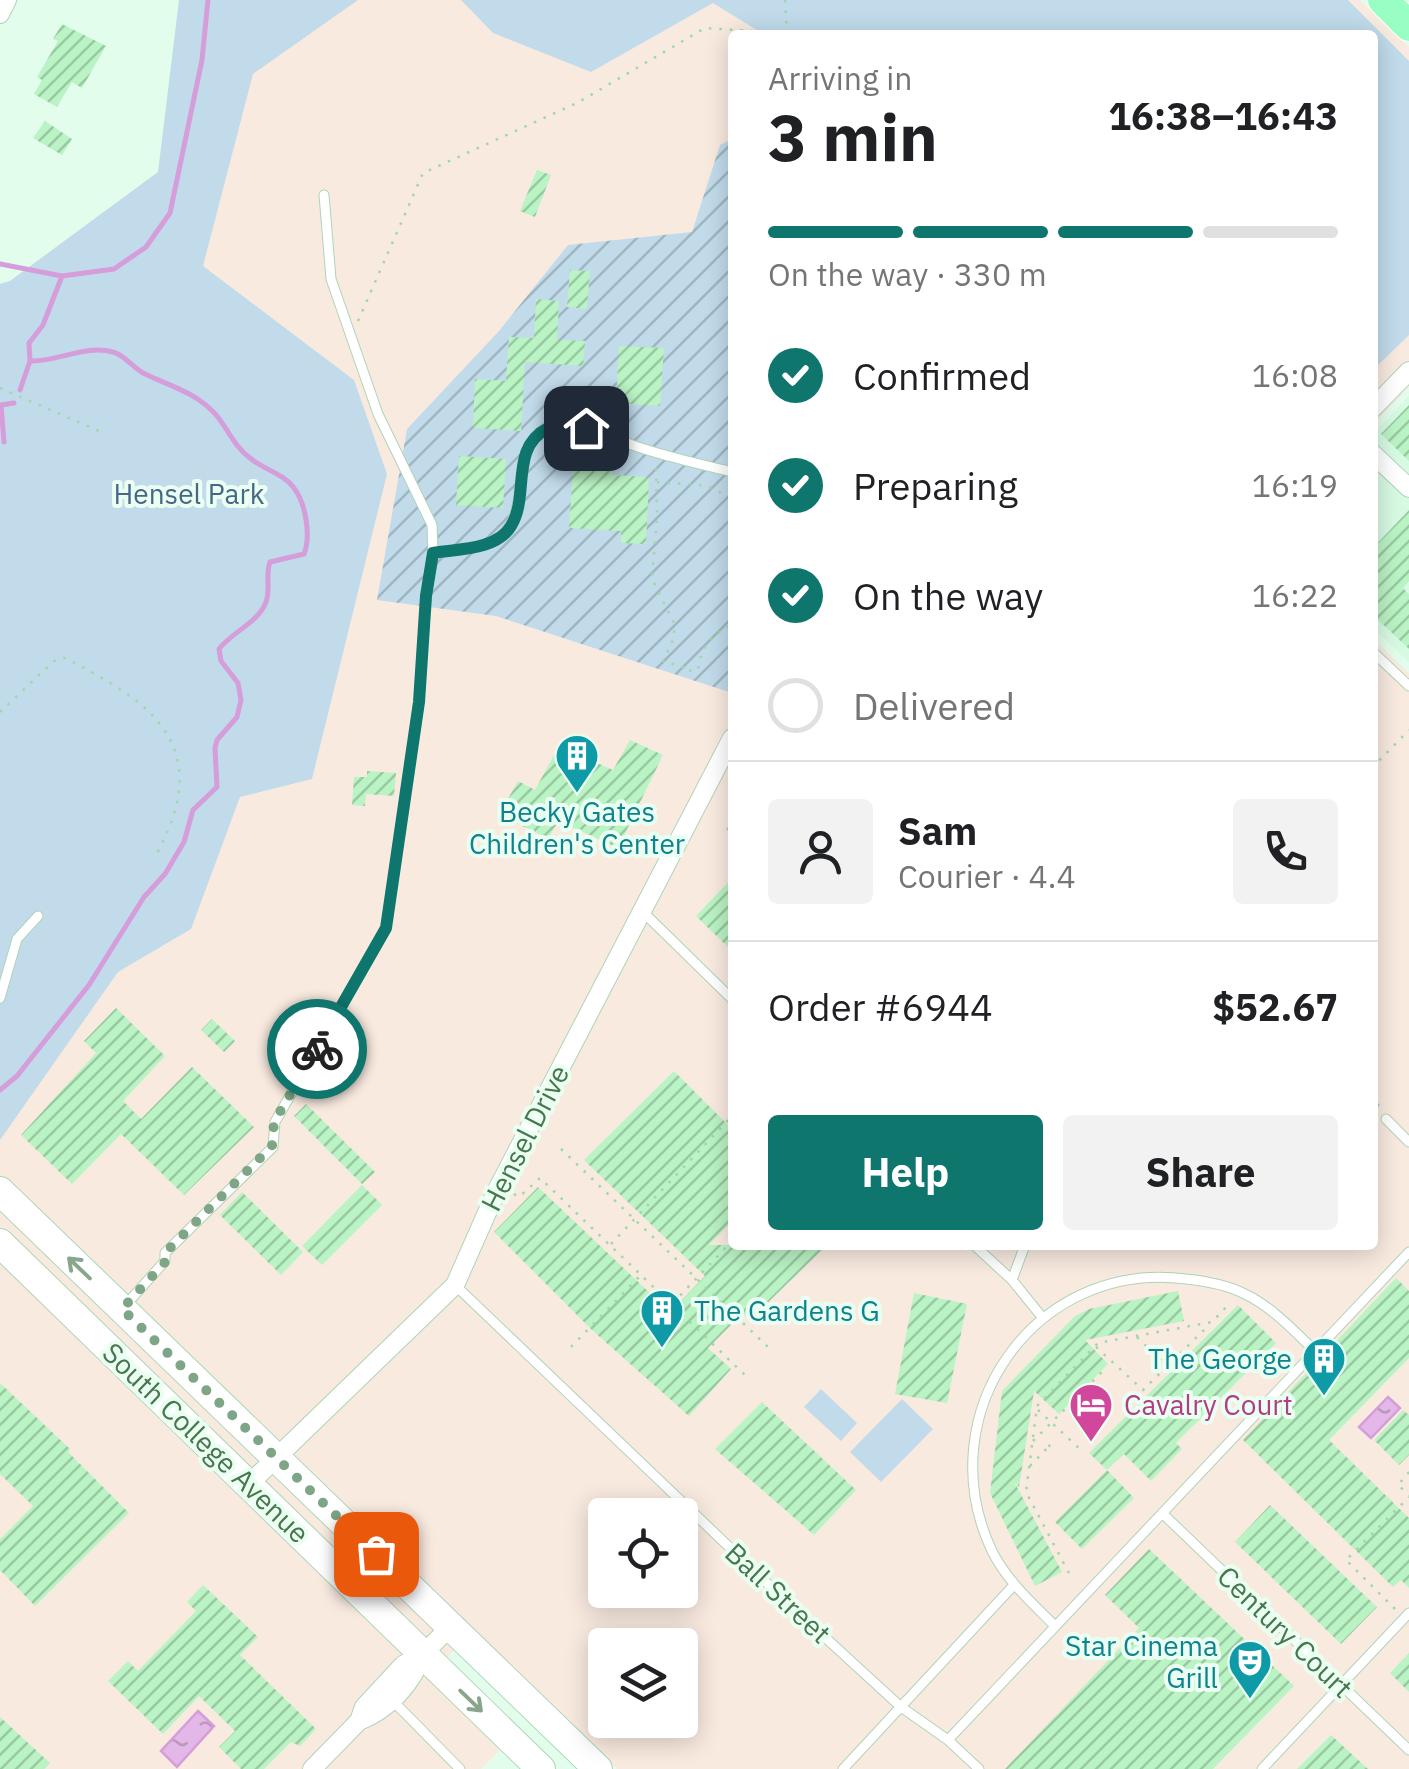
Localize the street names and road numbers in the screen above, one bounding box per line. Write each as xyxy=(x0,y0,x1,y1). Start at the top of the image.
street label: Hensel Drive xyxy=(472,1058,577,1217)
street label: South College Avenue xyxy=(95,1334,318,1551)
street label: Ball Street xyxy=(718,1534,839,1651)
street label: Century Court xyxy=(1210,1558,1361,1706)

